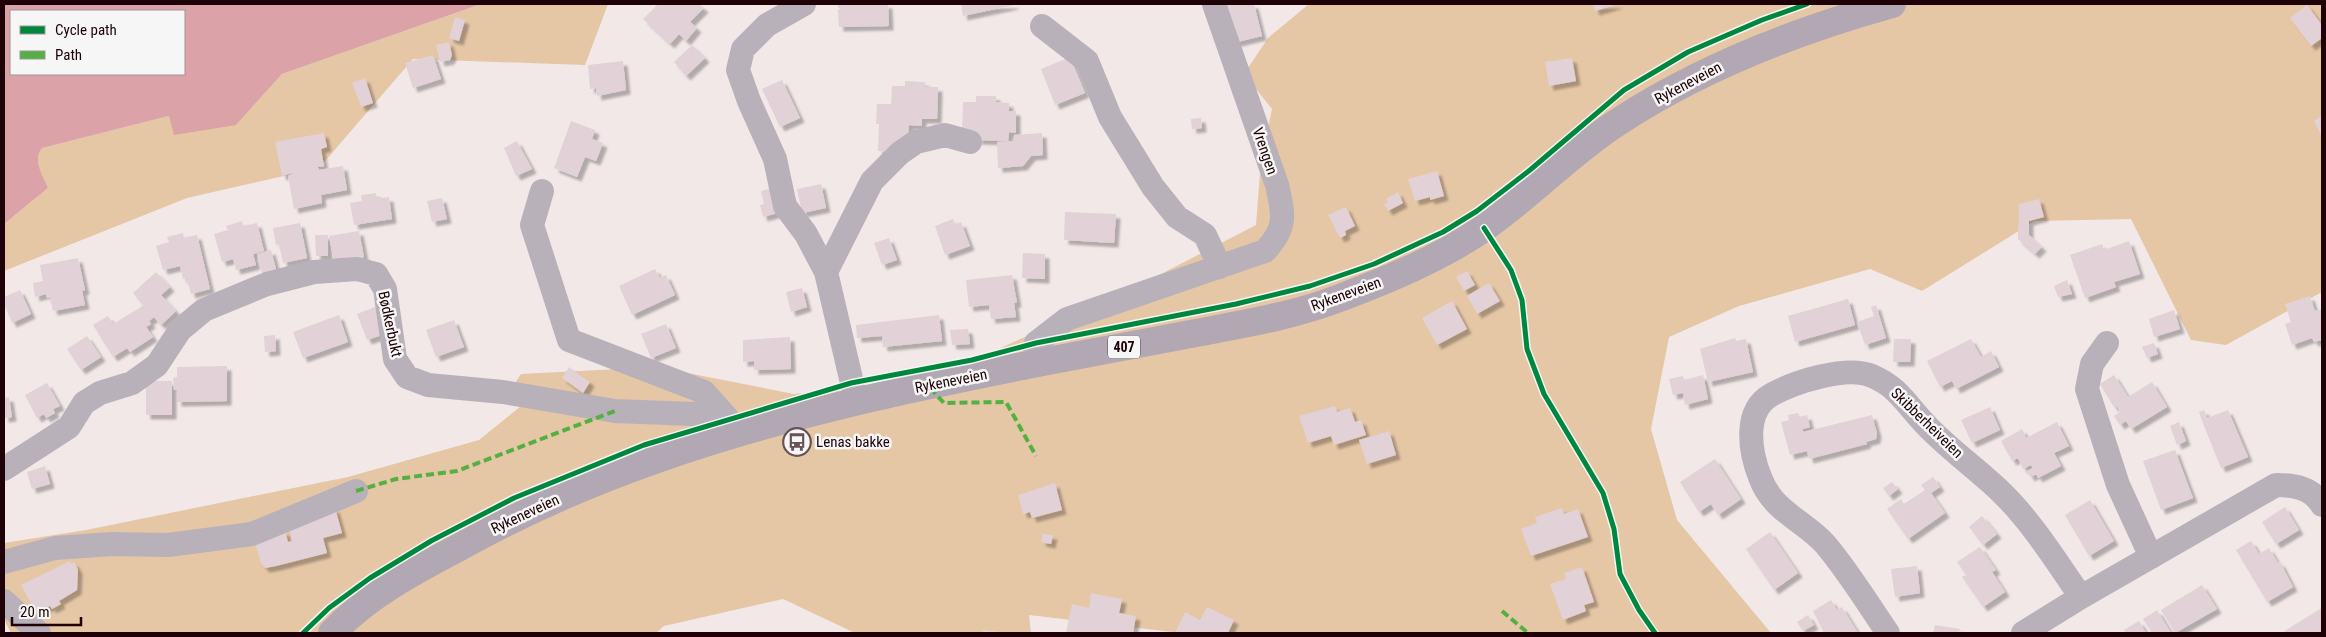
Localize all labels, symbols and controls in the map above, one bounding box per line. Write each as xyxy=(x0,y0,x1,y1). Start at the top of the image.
legend xyxy=(10,10,185,75)
text: Cycle path xyxy=(55,21,117,39)
text: Path xyxy=(55,46,82,64)
street label: Rykeneveien xyxy=(1651,58,1725,108)
street label: Vrengen xyxy=(1249,125,1281,177)
street label: Rykeneveien xyxy=(1309,273,1383,315)
street label: Bødkerbukt xyxy=(374,289,406,359)
road number: 407 xyxy=(1108,336,1140,358)
street label: Rykeneveien xyxy=(913,365,989,397)
street label: Skibberheiveien xyxy=(1887,384,1967,462)
bus stop icon: Lenas bakke xyxy=(782,427,812,457)
place label: Lenas bakke xyxy=(816,433,890,451)
street label: Rykeneveien xyxy=(488,490,562,538)
scale bar xyxy=(12,594,81,626)
text: 20 m xyxy=(20,603,50,621)

